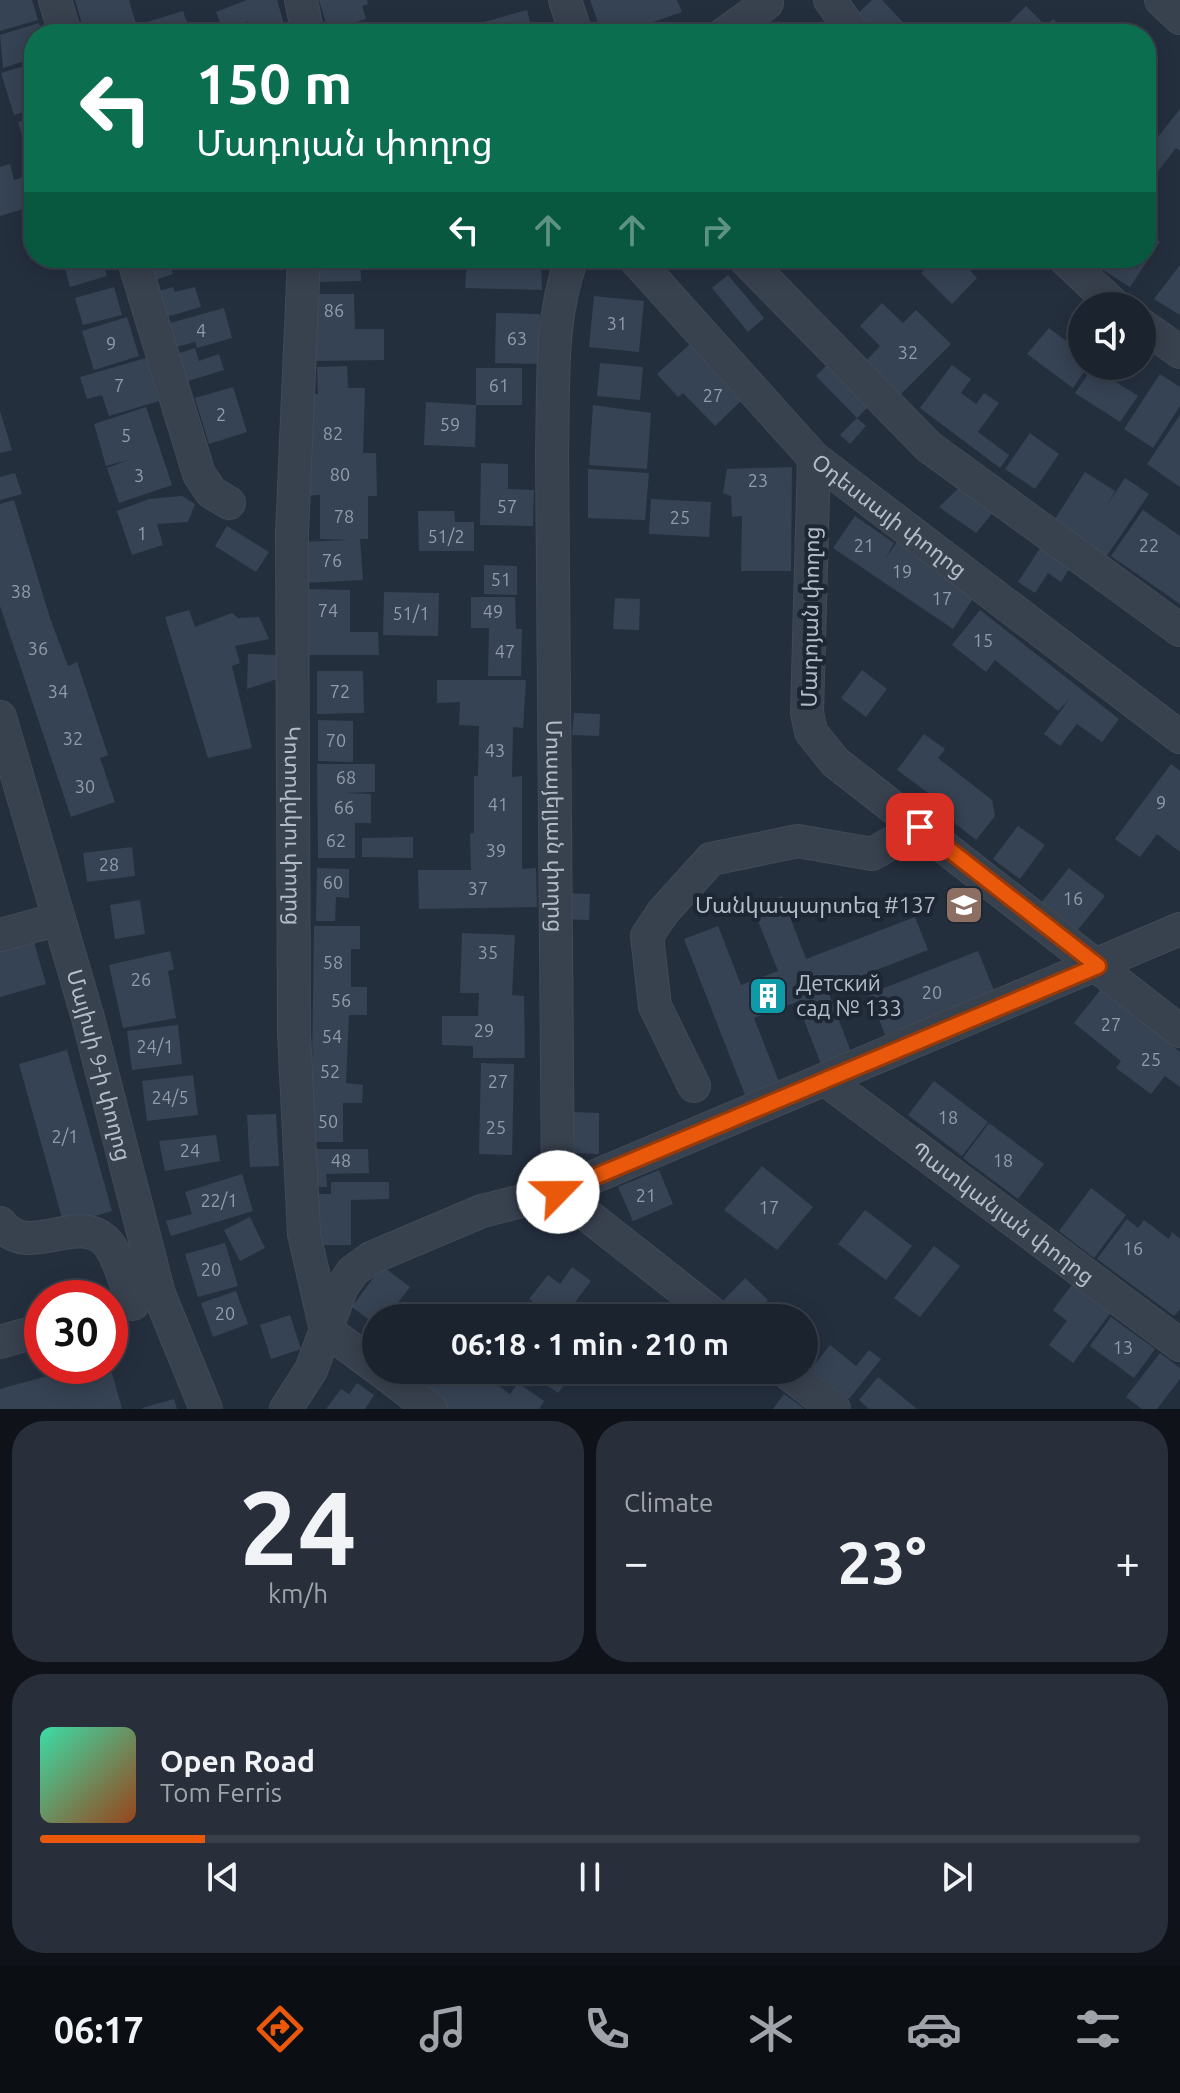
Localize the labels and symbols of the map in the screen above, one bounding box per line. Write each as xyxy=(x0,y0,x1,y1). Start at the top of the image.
house number: 86 xyxy=(324,300,344,320)
house number: 31 xyxy=(607,313,627,333)
house number: 4 xyxy=(196,320,206,340)
house number: 63 xyxy=(507,328,527,348)
house number: 9 xyxy=(106,333,116,353)
house number: 32 xyxy=(898,342,918,362)
house number: 7 xyxy=(114,375,124,395)
house number: 61 xyxy=(489,375,509,395)
house number: 27 xyxy=(703,385,723,405)
house number: 2 xyxy=(216,404,226,424)
house number: 59 xyxy=(440,414,460,434)
house number: 82 xyxy=(323,423,343,443)
house number: 5 xyxy=(121,425,131,445)
street label: Օդեսսայի փողոց xyxy=(808,448,972,583)
house number: 80 xyxy=(330,464,350,484)
house number: 3 xyxy=(134,465,144,485)
house number: 23 xyxy=(748,470,768,490)
house number: 57 xyxy=(497,496,517,516)
house number: 78 xyxy=(334,506,354,526)
house number: 25 xyxy=(670,507,690,527)
house number: 1 xyxy=(137,523,147,543)
house number: 51/2 xyxy=(427,526,465,546)
street label: Մադոյան փողոց xyxy=(795,526,825,708)
house number: 21 xyxy=(854,535,874,555)
house number: 22 xyxy=(1139,535,1159,555)
house number: 76 xyxy=(322,550,342,570)
house number: 19 xyxy=(892,561,912,581)
house number: 51 xyxy=(491,569,511,589)
house number: 38 xyxy=(11,581,31,601)
house number: 17 xyxy=(932,588,952,608)
house number: 74 xyxy=(318,600,338,620)
house number: 49 xyxy=(483,601,503,621)
house number: 51/1 xyxy=(392,603,430,623)
house number: 15 xyxy=(973,630,993,650)
house number: 36 xyxy=(28,638,48,658)
house number: 47 xyxy=(495,641,515,661)
house number: 34 xyxy=(48,681,68,701)
house number: 72 xyxy=(330,681,350,701)
street label: Մուսայելյան փողոց xyxy=(542,719,569,932)
street label: Կոտովսկու փողոց xyxy=(280,726,307,925)
house number: 32 xyxy=(63,728,83,748)
house number: 70 xyxy=(326,730,346,750)
house number: 43 xyxy=(485,740,505,760)
house number: 68 xyxy=(336,767,356,787)
house number: 30 xyxy=(75,776,95,796)
house number: 9 xyxy=(1156,792,1166,812)
pin xyxy=(886,793,954,861)
house number: 41 xyxy=(488,794,508,814)
house number: 66 xyxy=(334,797,354,817)
house number: 62 xyxy=(326,830,346,850)
house number: 39 xyxy=(486,840,506,860)
house number: 28 xyxy=(99,854,119,874)
house number: 60 xyxy=(323,872,343,892)
house number: 37 xyxy=(468,878,488,898)
school or university icon: Մանկապարտեզ #137 xyxy=(943,884,985,926)
house number: 16 xyxy=(1063,888,1083,908)
place label: Մանկապարտեզ #137 xyxy=(695,892,936,918)
house number: 35 xyxy=(478,942,498,962)
house number: 58 xyxy=(323,952,343,972)
street label: Մայիսի 9-ի փողոց xyxy=(62,966,137,1164)
house number: 26 xyxy=(131,969,151,989)
place label: Детский сад № 133 xyxy=(796,970,902,1020)
building icon: Детский сад № 133 xyxy=(747,975,789,1017)
house number: 20 xyxy=(922,982,942,1002)
house number: 56 xyxy=(331,990,351,1010)
house number: 27 xyxy=(1101,1014,1121,1034)
house number: 29 xyxy=(474,1020,494,1040)
house number: 54 xyxy=(322,1026,342,1046)
house number: 24/1 xyxy=(136,1036,174,1056)
house number: 25 xyxy=(1141,1049,1161,1069)
house number: 52 xyxy=(320,1061,340,1081)
house number: 27 xyxy=(488,1071,508,1091)
house number: 24/5 xyxy=(151,1087,189,1107)
house number: 18 xyxy=(938,1107,958,1127)
house number: 50 xyxy=(318,1111,338,1131)
house number: 25 xyxy=(486,1117,506,1137)
house number: 2/1 xyxy=(52,1126,78,1146)
street label: Պատկանյան փողոց xyxy=(907,1136,1100,1290)
house number: 24 xyxy=(180,1140,200,1160)
house number: 48 xyxy=(331,1150,351,1170)
position arrow xyxy=(516,1150,600,1234)
house number: 18 xyxy=(993,1150,1013,1170)
house number: 21 xyxy=(636,1185,656,1205)
house number: 22/1 xyxy=(200,1190,238,1210)
house number: 17 xyxy=(759,1197,779,1217)
house number: 16 xyxy=(1123,1238,1143,1258)
house number: 20 xyxy=(201,1259,221,1279)
speed limit sign: 30 xyxy=(24,1280,128,1384)
house number: 20 xyxy=(215,1303,235,1323)
house number: 13 xyxy=(1113,1337,1133,1357)

